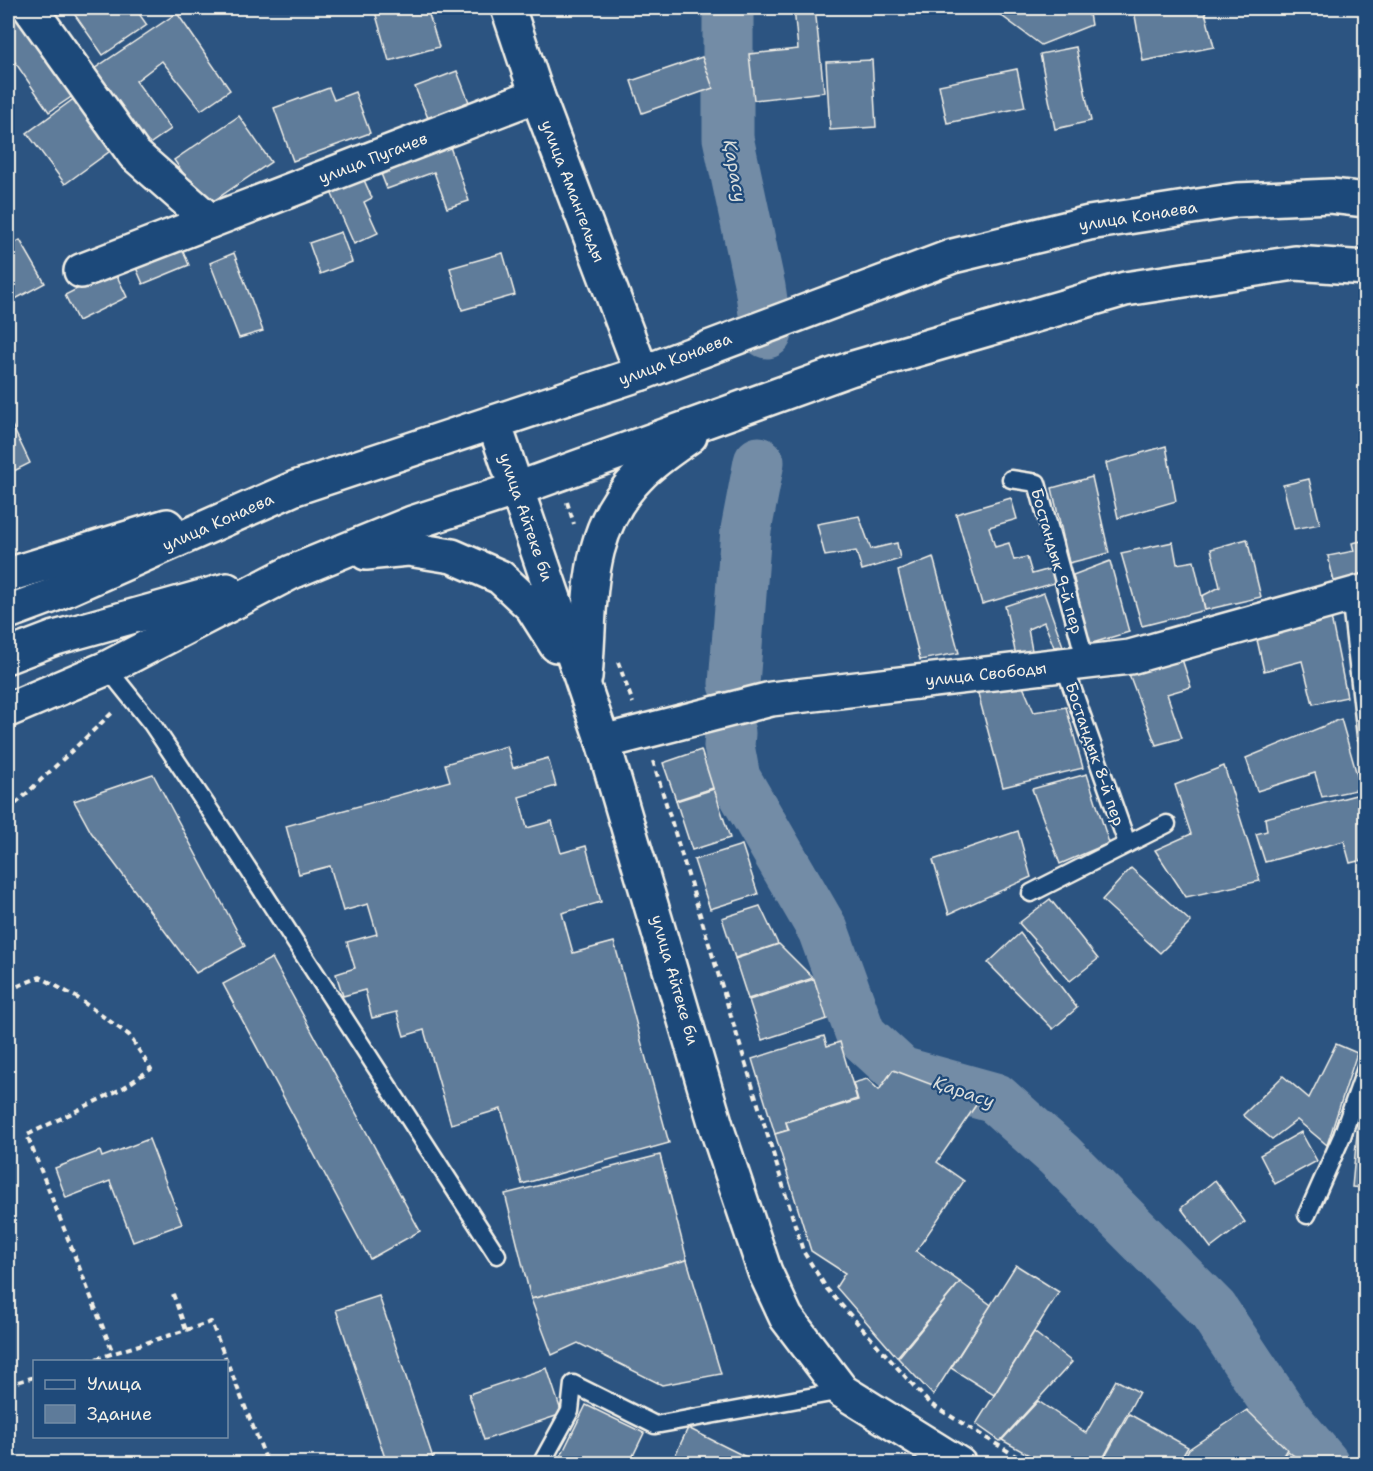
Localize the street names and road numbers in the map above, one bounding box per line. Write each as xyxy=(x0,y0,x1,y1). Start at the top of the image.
street label: улица Амангельды xyxy=(536,117,610,265)
street label: улица Пугачев xyxy=(316,128,430,188)
street label: улица Конаева xyxy=(1077,196,1199,236)
street label: улица Конаева xyxy=(615,328,735,390)
street label: улица Айтеке би xyxy=(494,450,558,584)
street label: Бостандык 9-й пер xyxy=(1026,486,1088,636)
street label: улица Конаева xyxy=(159,488,277,556)
street label: улица Свободы xyxy=(924,657,1048,691)
street label: Бостандык 8-й пер xyxy=(1061,679,1129,829)
street label: улица Айтеке би xyxy=(646,912,704,1048)

